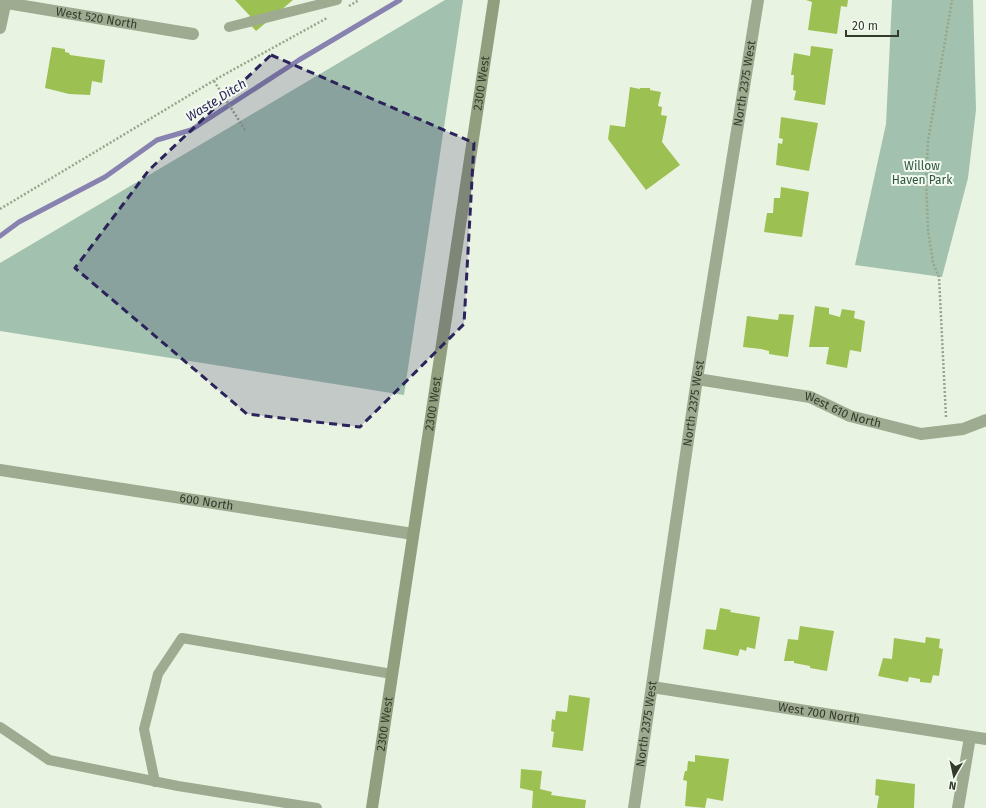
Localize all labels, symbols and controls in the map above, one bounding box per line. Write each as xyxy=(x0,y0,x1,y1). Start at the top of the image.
street label: West 520 North xyxy=(55,4,138,32)
scale bar xyxy=(846,12,898,38)
text: 20 m xyxy=(852,19,878,33)
street label: North 2375 West xyxy=(731,39,758,127)
street label: 2300 West xyxy=(470,54,493,111)
water label: Waste Ditch xyxy=(183,76,249,124)
park label: Willow Haven Park xyxy=(892,159,953,187)
street label: North 2375 West xyxy=(680,359,707,447)
street label: 2300 West xyxy=(422,375,444,432)
street label: West 610 North xyxy=(804,389,883,431)
street label: 600 North xyxy=(179,491,234,513)
street label: North 2375 West xyxy=(633,679,660,768)
street label: 2300 West xyxy=(374,695,396,752)
street label: West 700 North xyxy=(777,700,861,726)
north arrow xyxy=(934,756,974,796)
text: N xyxy=(948,778,957,792)

